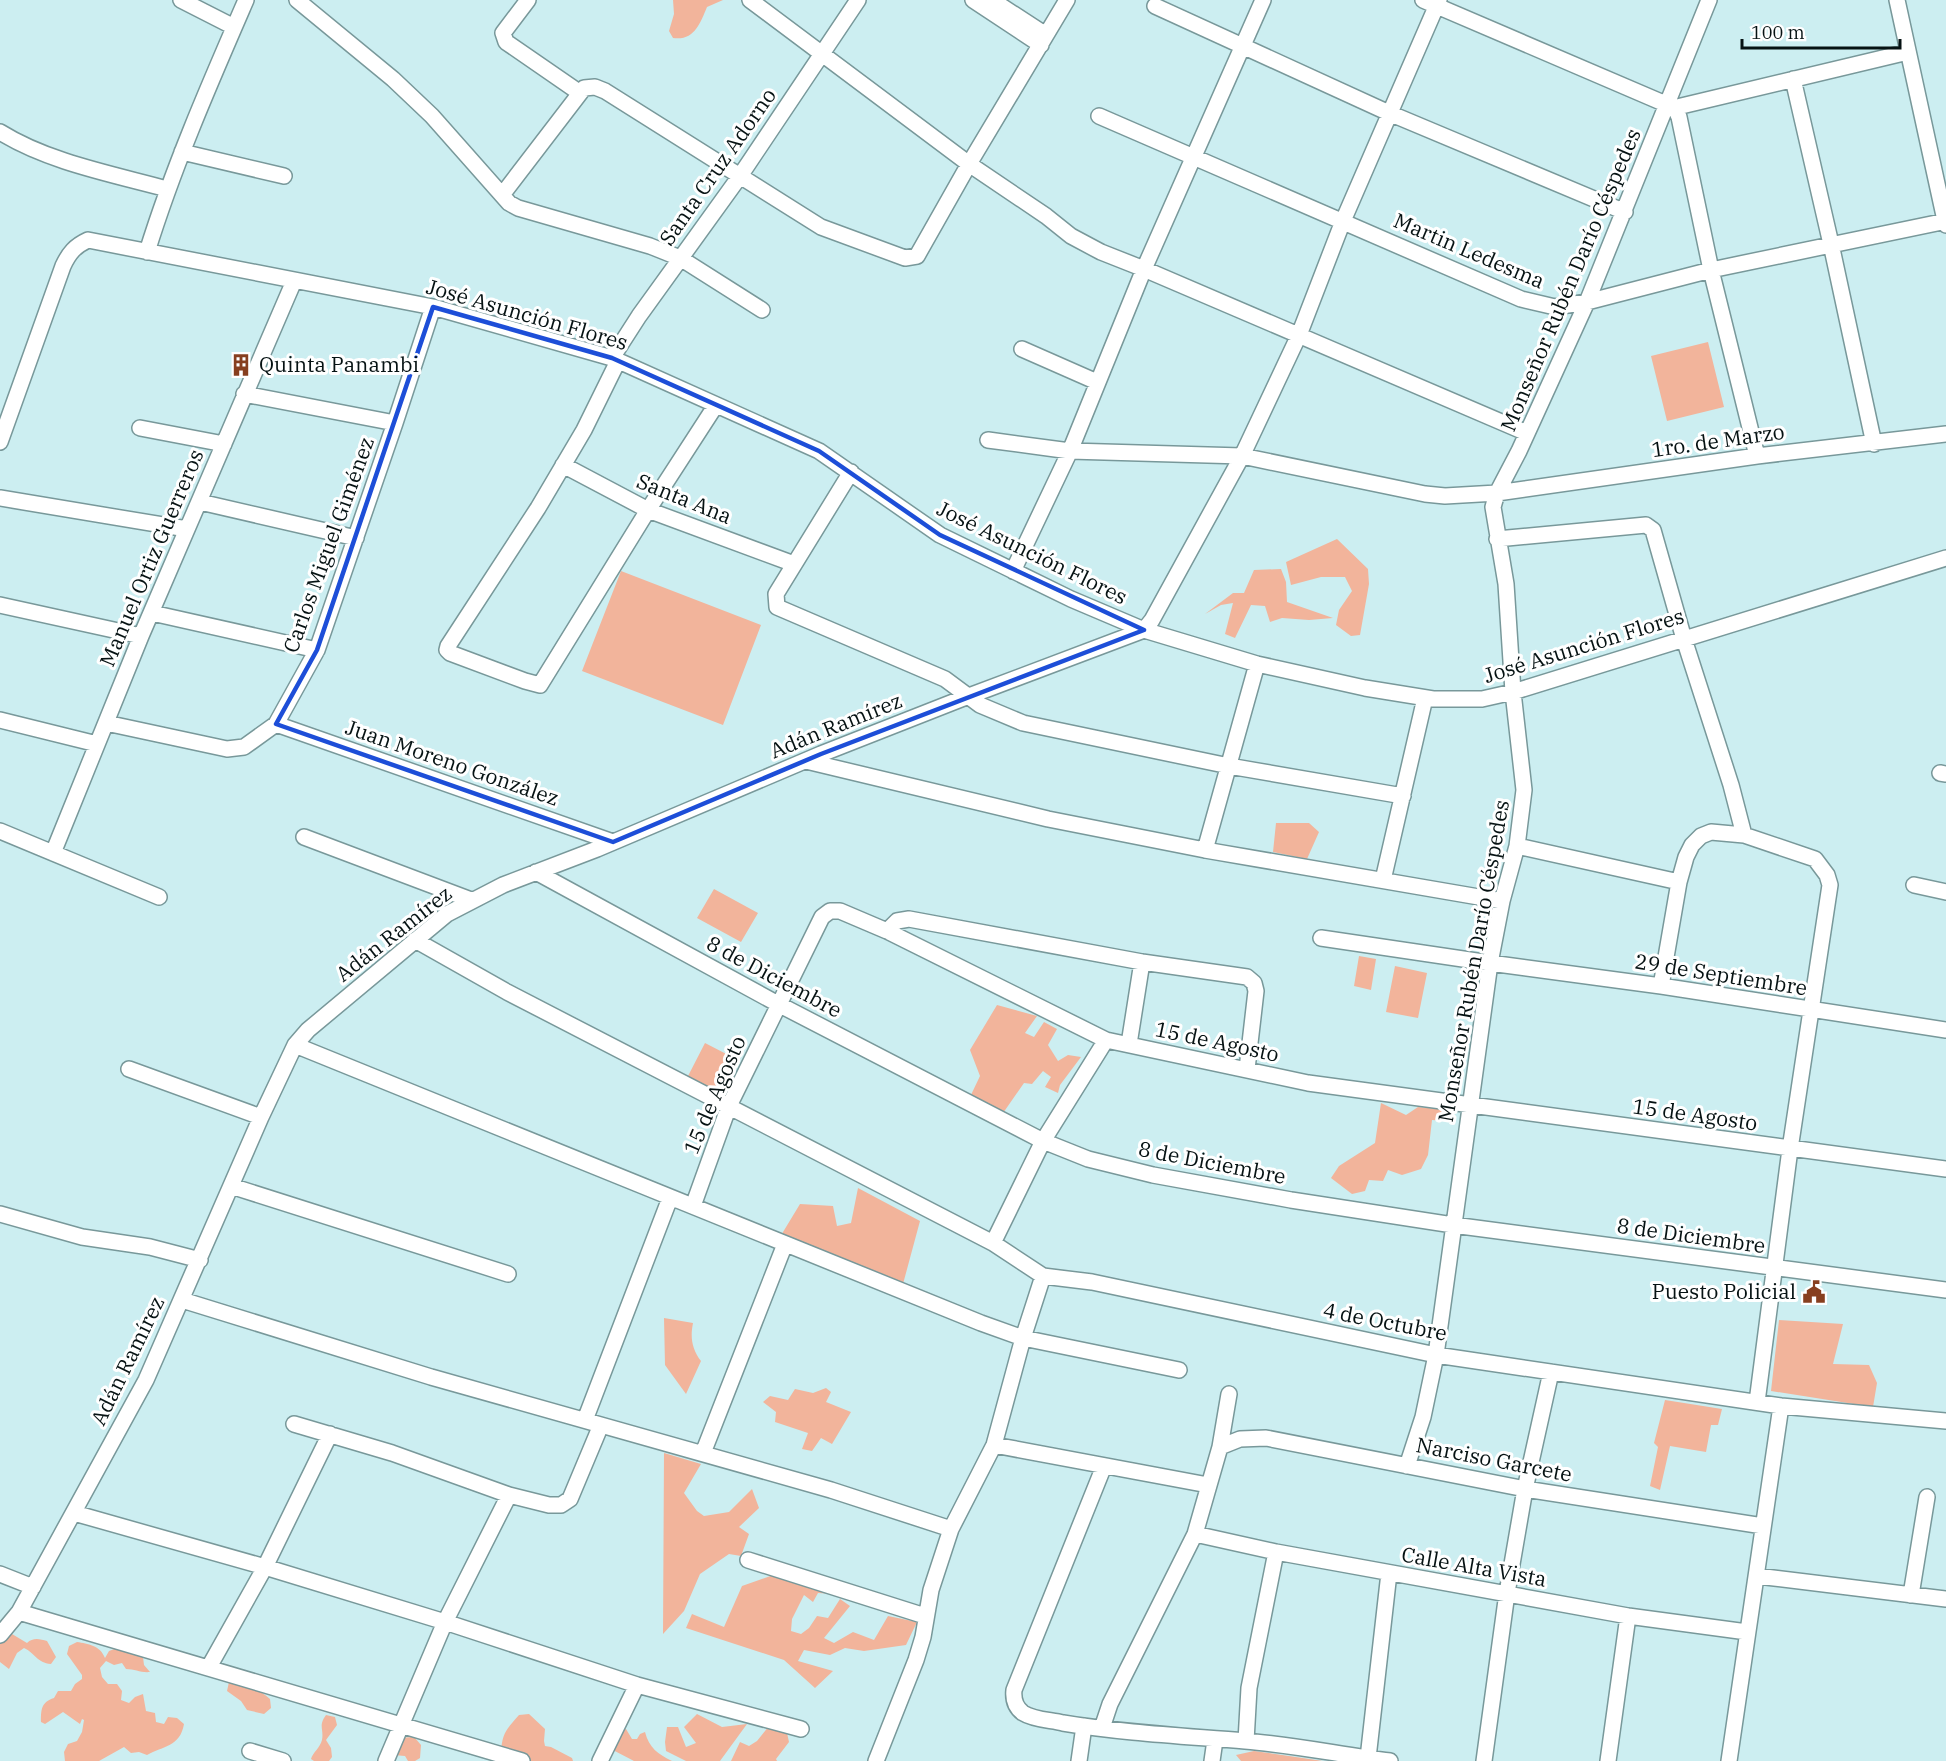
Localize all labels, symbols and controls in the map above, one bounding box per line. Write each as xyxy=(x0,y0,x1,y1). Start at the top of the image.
scale bar xyxy=(1742,12,1900,50)
text: 100 m xyxy=(1751,21,1805,44)
street label: Santa Cruz Adorno xyxy=(652,82,782,251)
street label: Monseñor Rubén Darío Céspedes xyxy=(1493,124,1647,435)
street label: Martin Ledesma xyxy=(1390,206,1549,294)
street label: José Asunción Flores xyxy=(423,272,631,356)
place label: Quinta Panambi xyxy=(259,350,419,378)
building icon: Quinta Panambi xyxy=(228,352,254,378)
street label: 1ro. de Marzo xyxy=(1650,417,1786,463)
street label: Carlos Miguel Giménez xyxy=(276,433,380,656)
street label: Manuel Ortiz Guerreros xyxy=(93,445,210,671)
street label: Santa Ana xyxy=(633,466,736,530)
street label: José Asunción Flores xyxy=(933,494,1132,610)
street label: José Asunción Flores xyxy=(1480,601,1687,689)
street label: Adán Ramírez xyxy=(765,686,906,764)
street label: Juan Moreno González xyxy=(342,712,563,812)
street label: Monseñor Rubén Darío Céspedes xyxy=(1431,798,1515,1124)
street label: Adán Ramírez xyxy=(330,879,457,987)
street label: 8 de Diciembre xyxy=(702,929,847,1024)
street label: 29 de Septiembre xyxy=(1633,947,1809,1001)
street label: 15 de Agosto xyxy=(1153,1014,1282,1068)
street label: 15 de Agosto xyxy=(677,1031,752,1158)
street label: 15 de Agosto xyxy=(1631,1091,1759,1137)
street label: 8 de Diciembre xyxy=(1136,1134,1288,1190)
street label: 8 de Diciembre xyxy=(1615,1211,1767,1259)
place label: Puesto Policial xyxy=(1652,1277,1796,1305)
public building icon: Puesto Policial xyxy=(1801,1279,1827,1305)
street label: Adán Ramírez xyxy=(84,1291,170,1430)
street label: 4 de Octubre xyxy=(1321,1295,1450,1347)
street label: Narciso Garcete xyxy=(1414,1430,1574,1488)
street label: Calle Alta Vista xyxy=(1399,1539,1549,1593)

